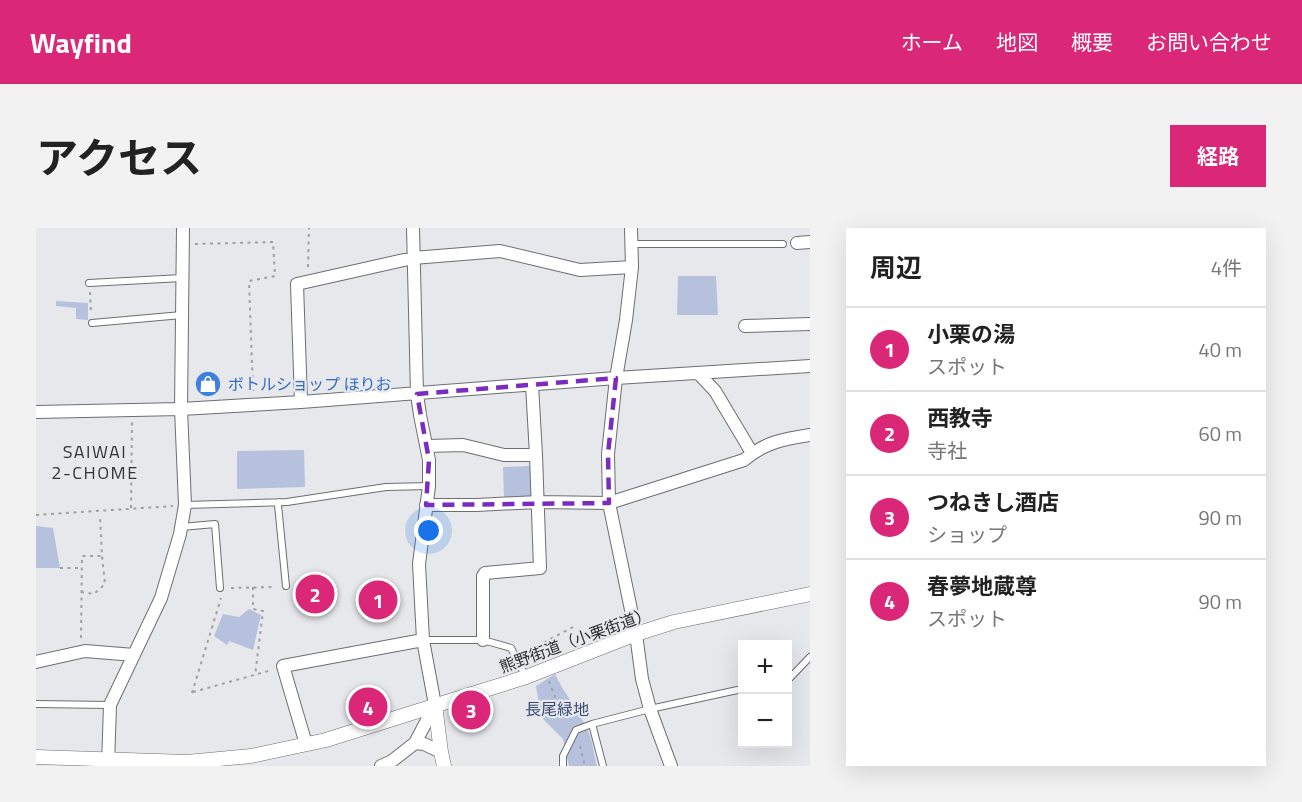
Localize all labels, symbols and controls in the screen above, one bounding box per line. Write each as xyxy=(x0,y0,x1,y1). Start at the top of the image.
text: Wayfind xyxy=(30,21,132,64)
text: ホーム xyxy=(901,26,963,58)
text: 地図 xyxy=(996,26,1038,58)
text: 概要 xyxy=(1071,26,1113,58)
text: お問い合わせ xyxy=(1146,26,1272,58)
text: アクセス xyxy=(36,125,202,189)
button: 経路 xyxy=(1170,125,1266,187)
text: 周辺 xyxy=(870,248,922,287)
text: 4件 xyxy=(1211,252,1242,283)
text: 小栗の湯 xyxy=(927,317,1015,351)
text: 1 xyxy=(884,334,895,365)
text: 40 m xyxy=(1198,334,1242,365)
text: スポット xyxy=(927,351,1007,382)
shop icon: ボトルショップ ほりお xyxy=(193,369,223,399)
place label: ボトルショップ ほりお xyxy=(228,372,392,396)
text: 西教寺 xyxy=(927,401,993,435)
text: 2 xyxy=(884,418,895,449)
text: 60 m xyxy=(1198,418,1242,449)
text: 寺社 xyxy=(927,435,967,466)
district label: SAIWAI 2-CHOME xyxy=(51,438,139,486)
text: つねきし酒店 xyxy=(927,485,1059,519)
text: 3 xyxy=(884,502,895,533)
text: 90 m xyxy=(1198,502,1242,533)
your location xyxy=(414,516,443,545)
text: ショップ xyxy=(927,519,1007,550)
text: 春夢地蔵尊 xyxy=(927,569,1037,603)
pin: 2 xyxy=(296,572,334,616)
pin: 1 xyxy=(358,578,398,622)
text: 4 xyxy=(884,586,895,617)
text: 90 m xyxy=(1198,586,1242,617)
street label: 熊野街道（小栗街道） xyxy=(496,601,654,679)
text: スポット xyxy=(927,603,1007,634)
map controls xyxy=(738,640,792,748)
button: + xyxy=(738,640,792,694)
pin: 4 xyxy=(348,684,388,730)
pin: 3 xyxy=(452,688,490,732)
button: − xyxy=(738,694,792,748)
park label: 長尾緑地 xyxy=(525,697,589,721)

